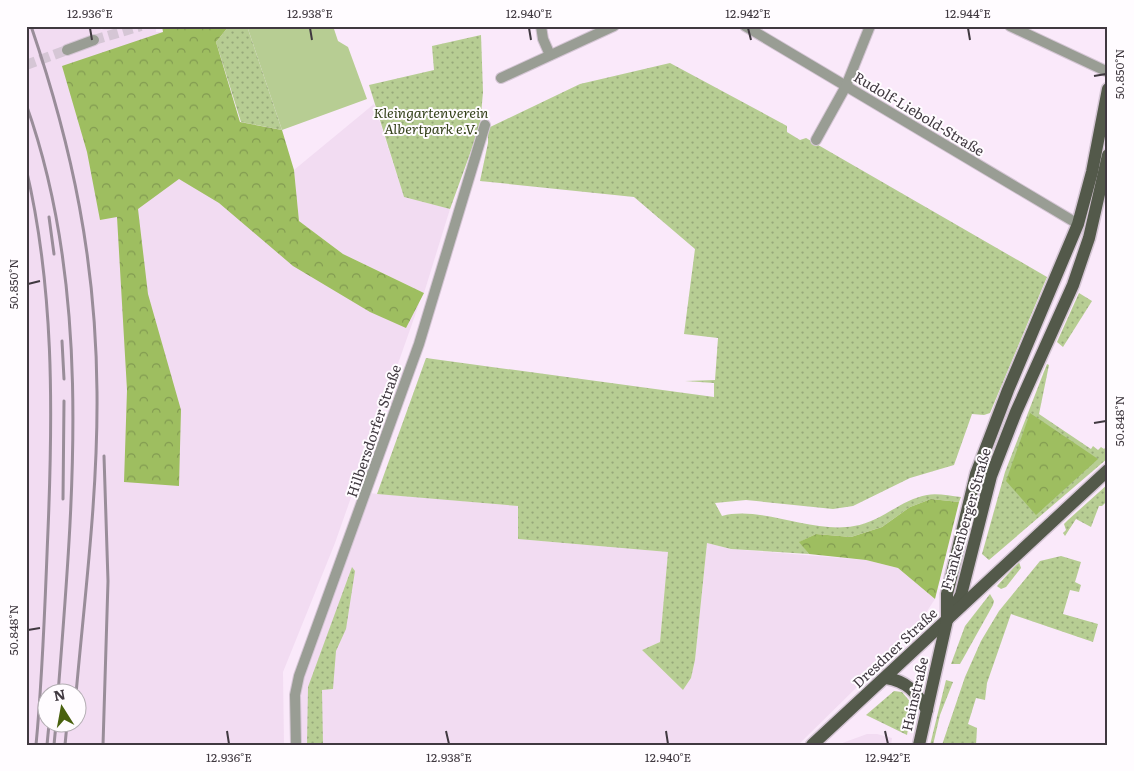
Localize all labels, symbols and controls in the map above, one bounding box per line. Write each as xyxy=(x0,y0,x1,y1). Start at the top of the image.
text: 12.936°E xyxy=(67,4,113,22)
text: 12.938°E xyxy=(287,4,333,22)
text: 12.940°E xyxy=(506,4,553,22)
text: 12.942°E xyxy=(725,4,771,22)
text: 12.944°E xyxy=(945,4,991,22)
text: 50.850°N xyxy=(1110,49,1128,99)
street label: Rudolf-Liebold-Straße xyxy=(851,66,989,160)
park label: Kleingartenverein Albertpark e.V. xyxy=(374,102,489,138)
text: 50.850°N xyxy=(4,259,22,309)
street label: Hilbersdorfer Straße xyxy=(341,362,405,500)
text: 50.848°N xyxy=(1110,396,1128,446)
street label: Frankenberger Straße xyxy=(935,445,995,592)
street label: Dresdner Straße xyxy=(848,603,941,692)
text: 50.848°N xyxy=(4,605,22,655)
street label: Hainstraße xyxy=(896,655,932,733)
text: N xyxy=(52,683,67,705)
north arrow xyxy=(38,684,88,734)
text: 12.936°E xyxy=(206,748,252,766)
text: 12.938°E xyxy=(426,748,472,766)
text: 12.940°E xyxy=(645,748,692,766)
text: 12.942°E xyxy=(865,748,911,766)

